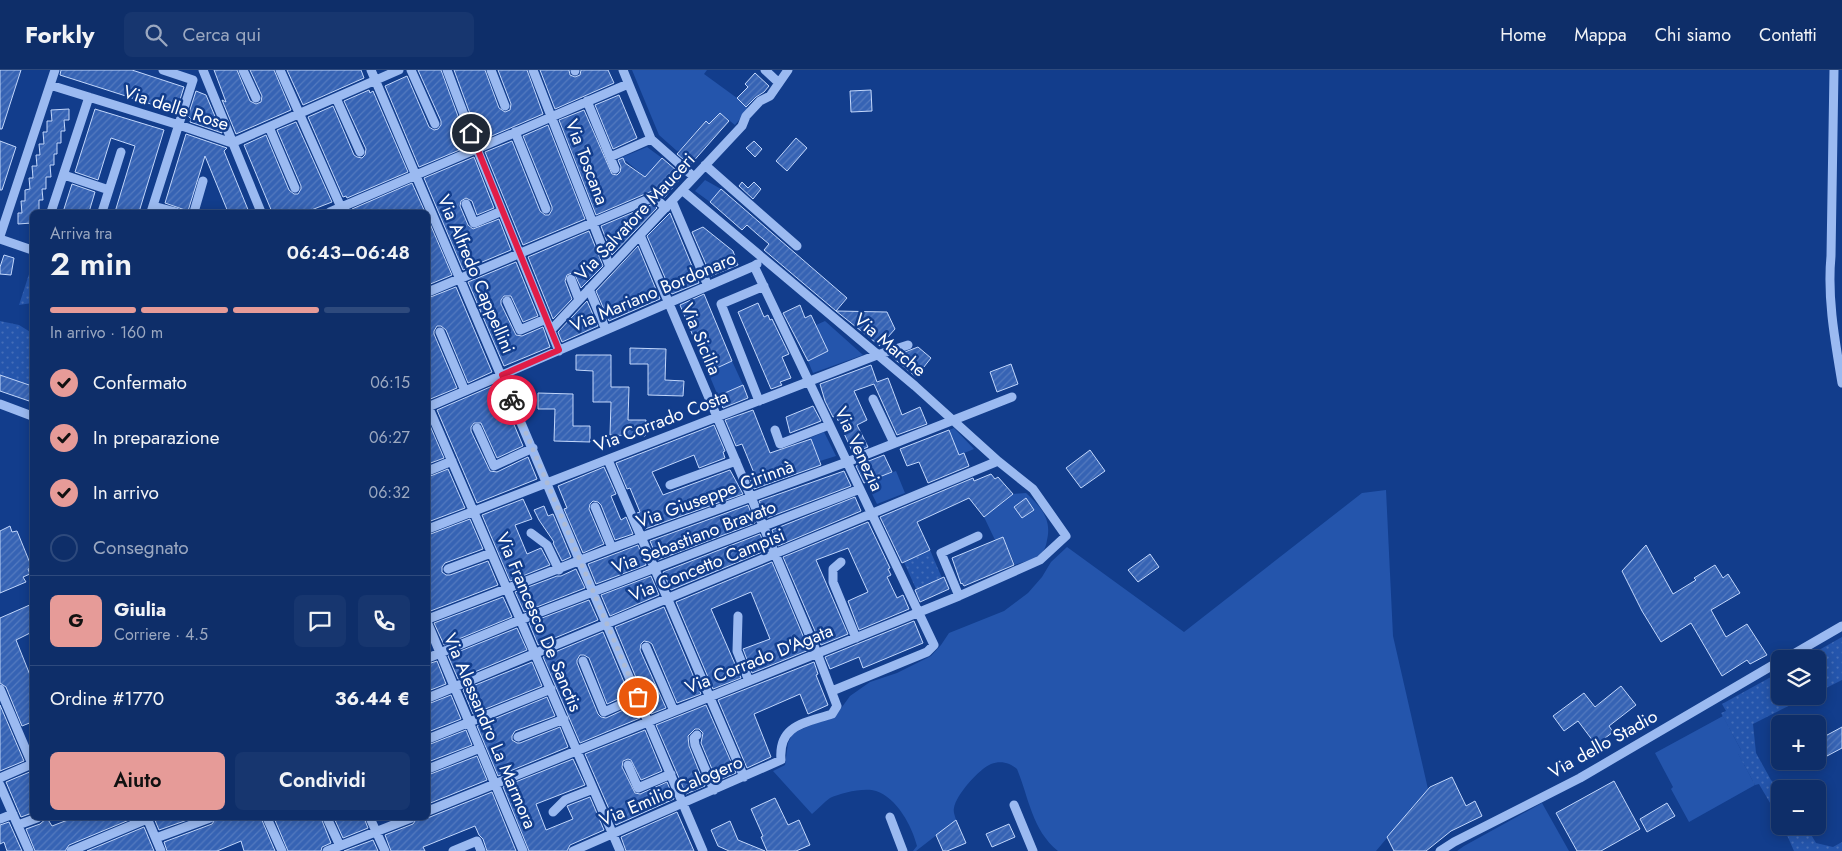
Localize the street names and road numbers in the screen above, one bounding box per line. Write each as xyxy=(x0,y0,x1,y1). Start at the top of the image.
street label: Via delle Rose xyxy=(120,79,232,137)
street label: Via Toscana xyxy=(559,115,615,209)
street label: Via Salvatore Mauceri xyxy=(569,147,701,287)
street label: Via Alfredo Cappellini xyxy=(431,191,521,357)
street label: Via Mariano Bordonaro xyxy=(566,245,740,339)
street label: Via Sicilia xyxy=(674,299,728,379)
street label: Via Marche xyxy=(848,307,932,383)
street label: Via Corrado Costa xyxy=(590,383,732,459)
street label: Via Venezia xyxy=(828,403,890,495)
street label: Via Giuseppe Cirinnà xyxy=(633,453,797,535)
street label: Via Sebastiano Bravato xyxy=(608,494,780,580)
street label: Via Concetto Campisi xyxy=(625,522,789,608)
street label: Via Francesco De Sanctis xyxy=(489,528,589,716)
street label: Via Corrado D'Agata xyxy=(681,617,837,701)
street label: Via Alessandro La Marmora xyxy=(437,629,543,833)
street label: Via dello Stadio xyxy=(1544,703,1662,785)
street label: Via Emilio Calogero xyxy=(595,749,747,833)

